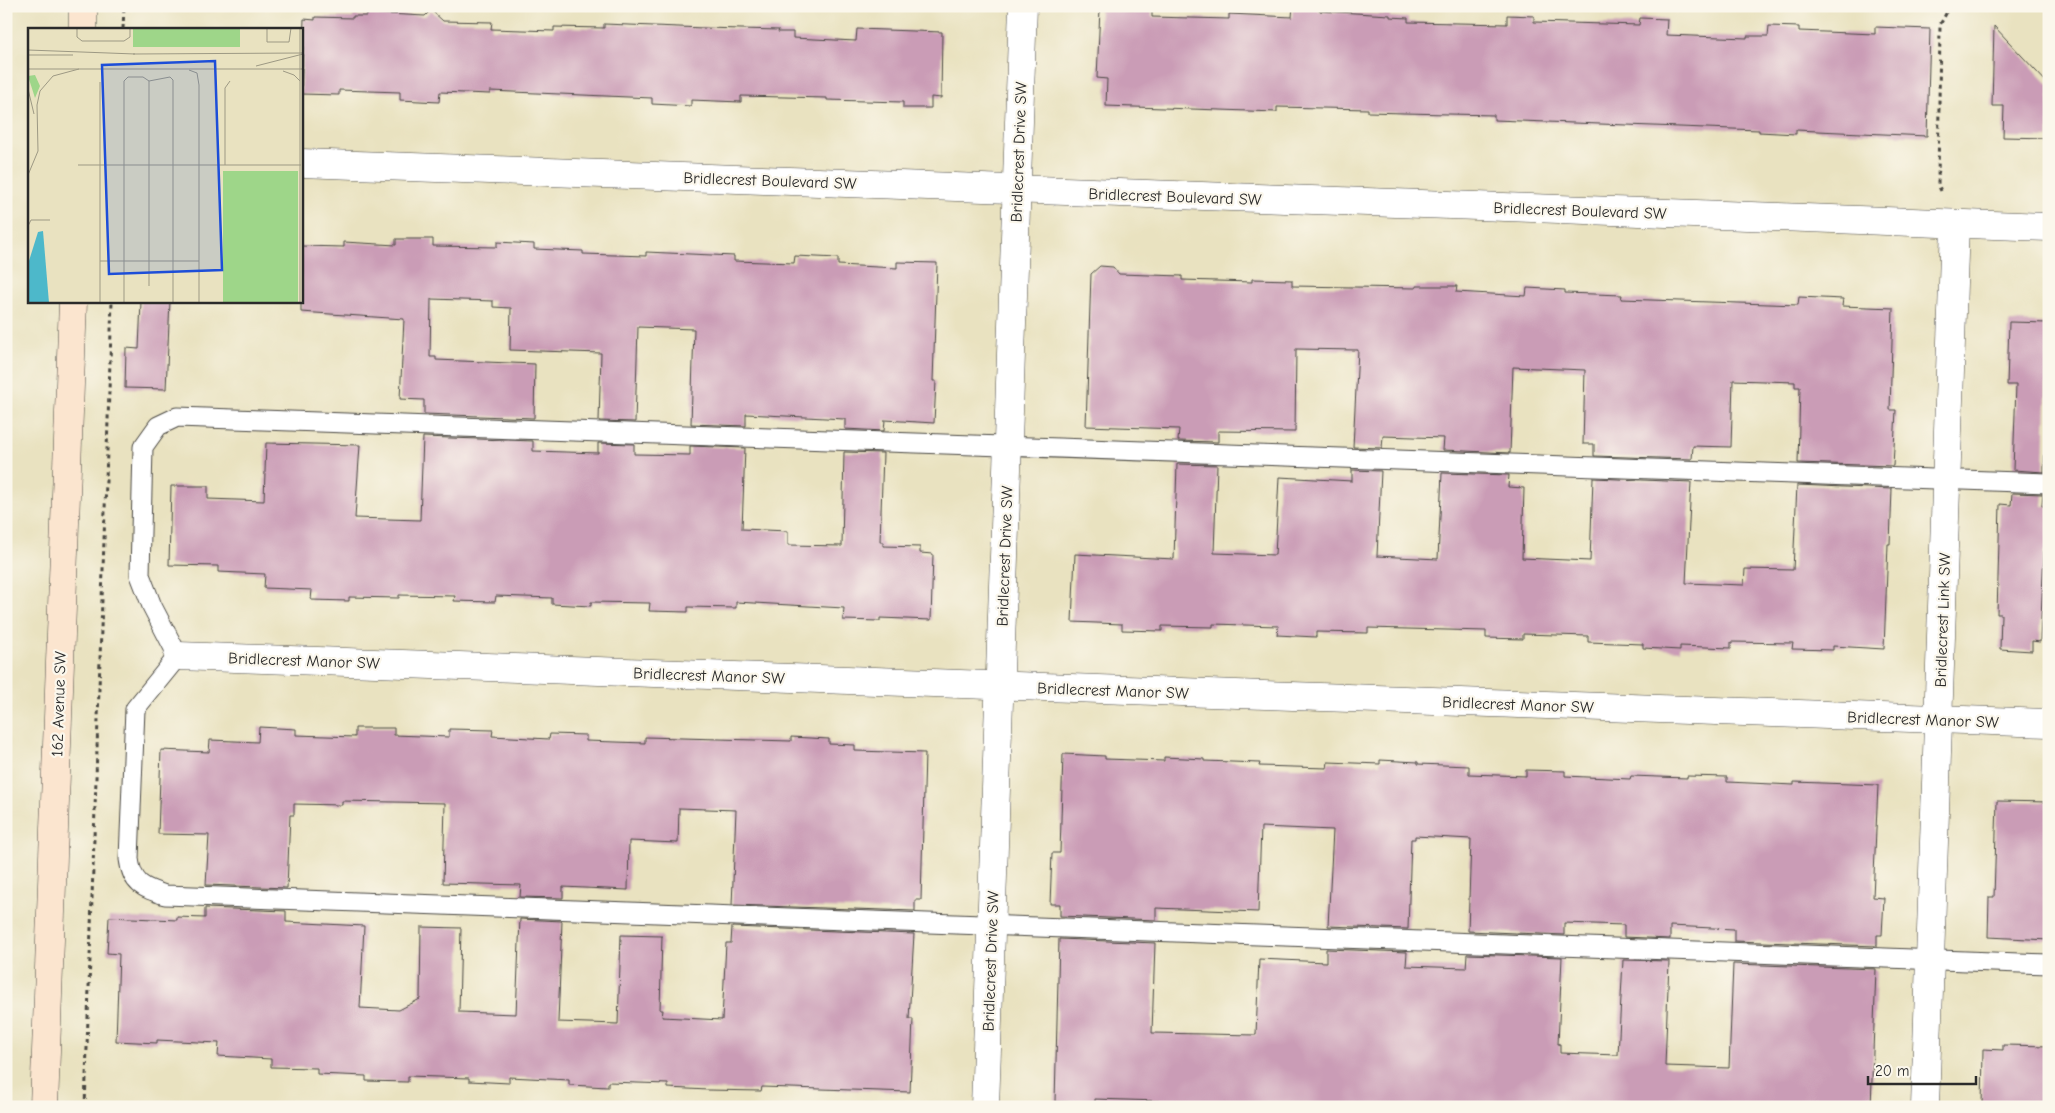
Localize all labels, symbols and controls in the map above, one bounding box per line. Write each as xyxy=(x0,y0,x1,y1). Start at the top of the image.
inset map xyxy=(28,28,302,302)
street label: Bridlecrest Drive SW xyxy=(1008,81,1030,223)
street label: Bridlecrest Boulevard SW xyxy=(683,169,857,193)
street label: Bridlecrest Boulevard SW xyxy=(1088,185,1262,209)
street label: Bridlecrest Boulevard SW xyxy=(1493,199,1667,223)
street label: Bridlecrest Drive SW xyxy=(994,485,1016,627)
street label: Bridlecrest Link SW xyxy=(1932,552,1954,688)
street label: Bridlecrest Manor SW xyxy=(228,649,380,673)
street label: 162 Avenue SW xyxy=(48,651,70,757)
street label: Bridlecrest Manor SW xyxy=(633,664,785,688)
street label: Bridlecrest Manor SW xyxy=(1037,679,1189,703)
street label: Bridlecrest Manor SW xyxy=(1442,693,1594,717)
street label: Bridlecrest Manor SW xyxy=(1847,708,1999,732)
street label: Bridlecrest Drive SW xyxy=(980,890,1002,1032)
scale bar xyxy=(1868,1053,1975,1085)
text: 20 m xyxy=(1875,1062,1909,1080)

